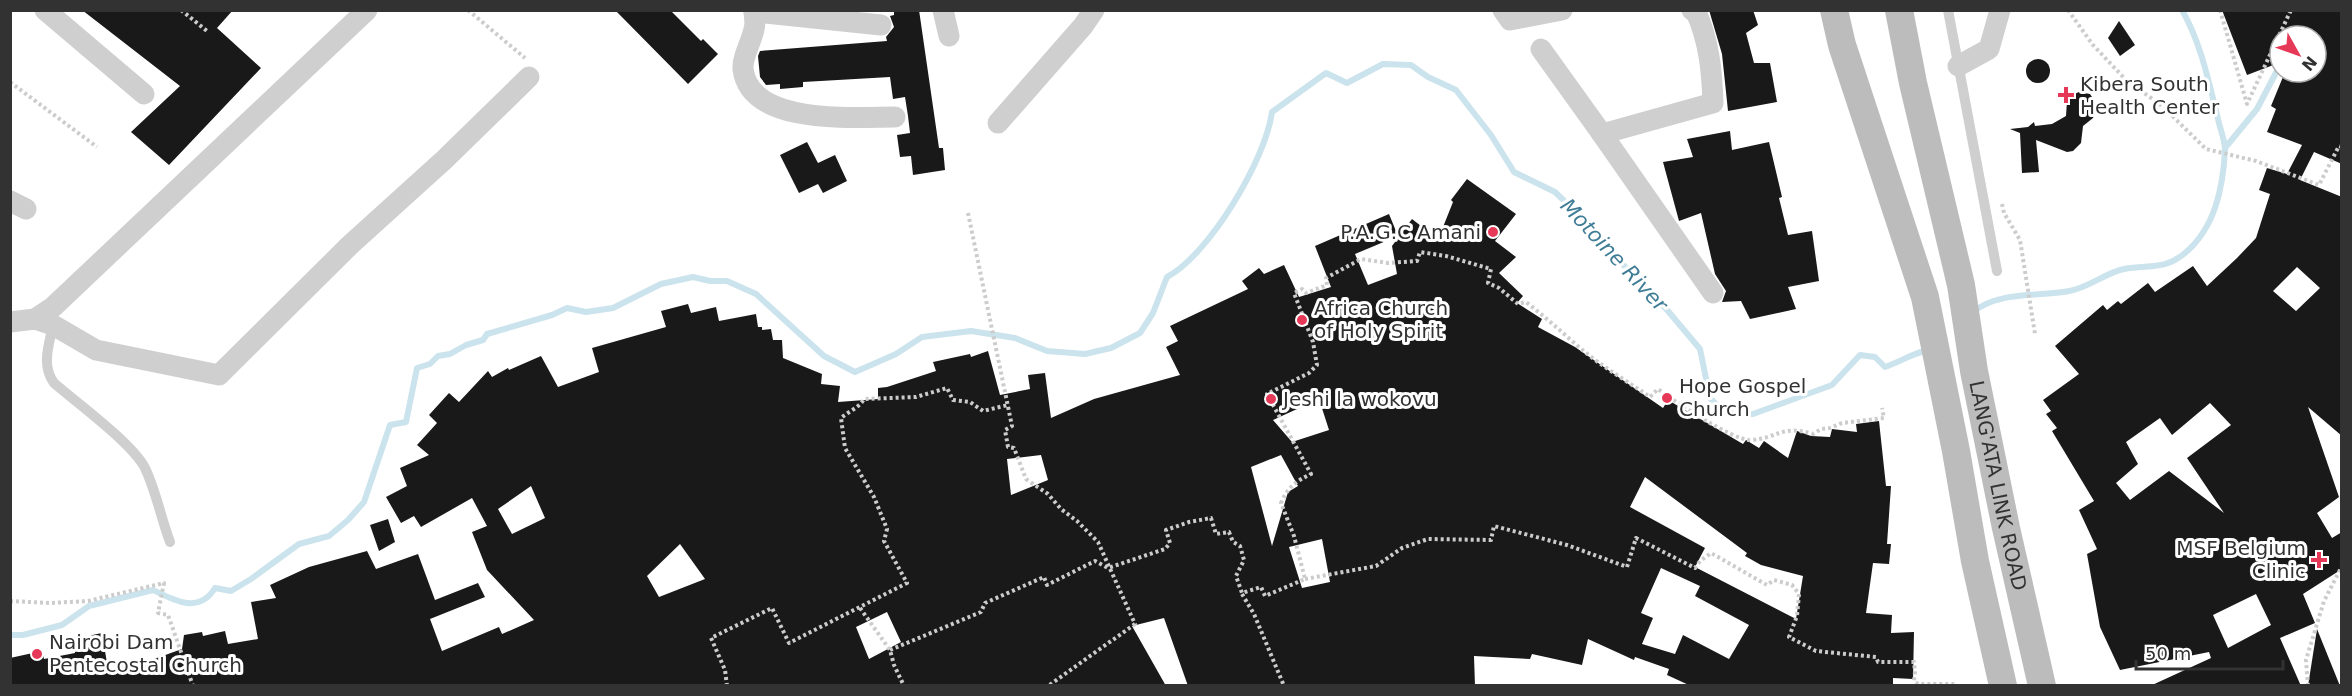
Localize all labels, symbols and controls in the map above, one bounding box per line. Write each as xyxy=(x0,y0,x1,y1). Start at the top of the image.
north arrow xyxy=(2268,24,2328,84)
text: N xyxy=(2298,52,2321,75)
place label: Kibera South Health Center xyxy=(2080,72,2220,119)
marker: Kibera South Health Center xyxy=(2057,86,2075,104)
water label: Motoine River xyxy=(1556,194,1673,317)
place label: P.A.G.C Amani xyxy=(1340,220,1481,244)
marker: P.A.G.C Amani xyxy=(1486,225,1500,239)
place label: Africa Church of Holy Spirit xyxy=(1314,296,1448,343)
marker: Africa Church of Holy Spirit xyxy=(1295,313,1309,327)
place label: Hope Gospel Church xyxy=(1679,374,1806,421)
street label: LANG'ATA LINK ROAD xyxy=(1964,378,2032,593)
place label: Jeshi la wokovu xyxy=(1281,387,1437,411)
marker: Hope Gospel Church xyxy=(1660,391,1674,405)
marker: Jeshi la wokovu xyxy=(1264,392,1278,406)
place label: MSF Belgium Clinic xyxy=(2176,536,2306,583)
marker: MSF Belgium Clinic xyxy=(2310,551,2328,569)
place label: Nairobi Dam Pentecostal Church xyxy=(49,630,242,677)
scale bar xyxy=(2136,633,2283,671)
text: 50 m xyxy=(2145,643,2191,664)
marker: Nairobi Dam Pentecostal Church xyxy=(30,647,44,661)

